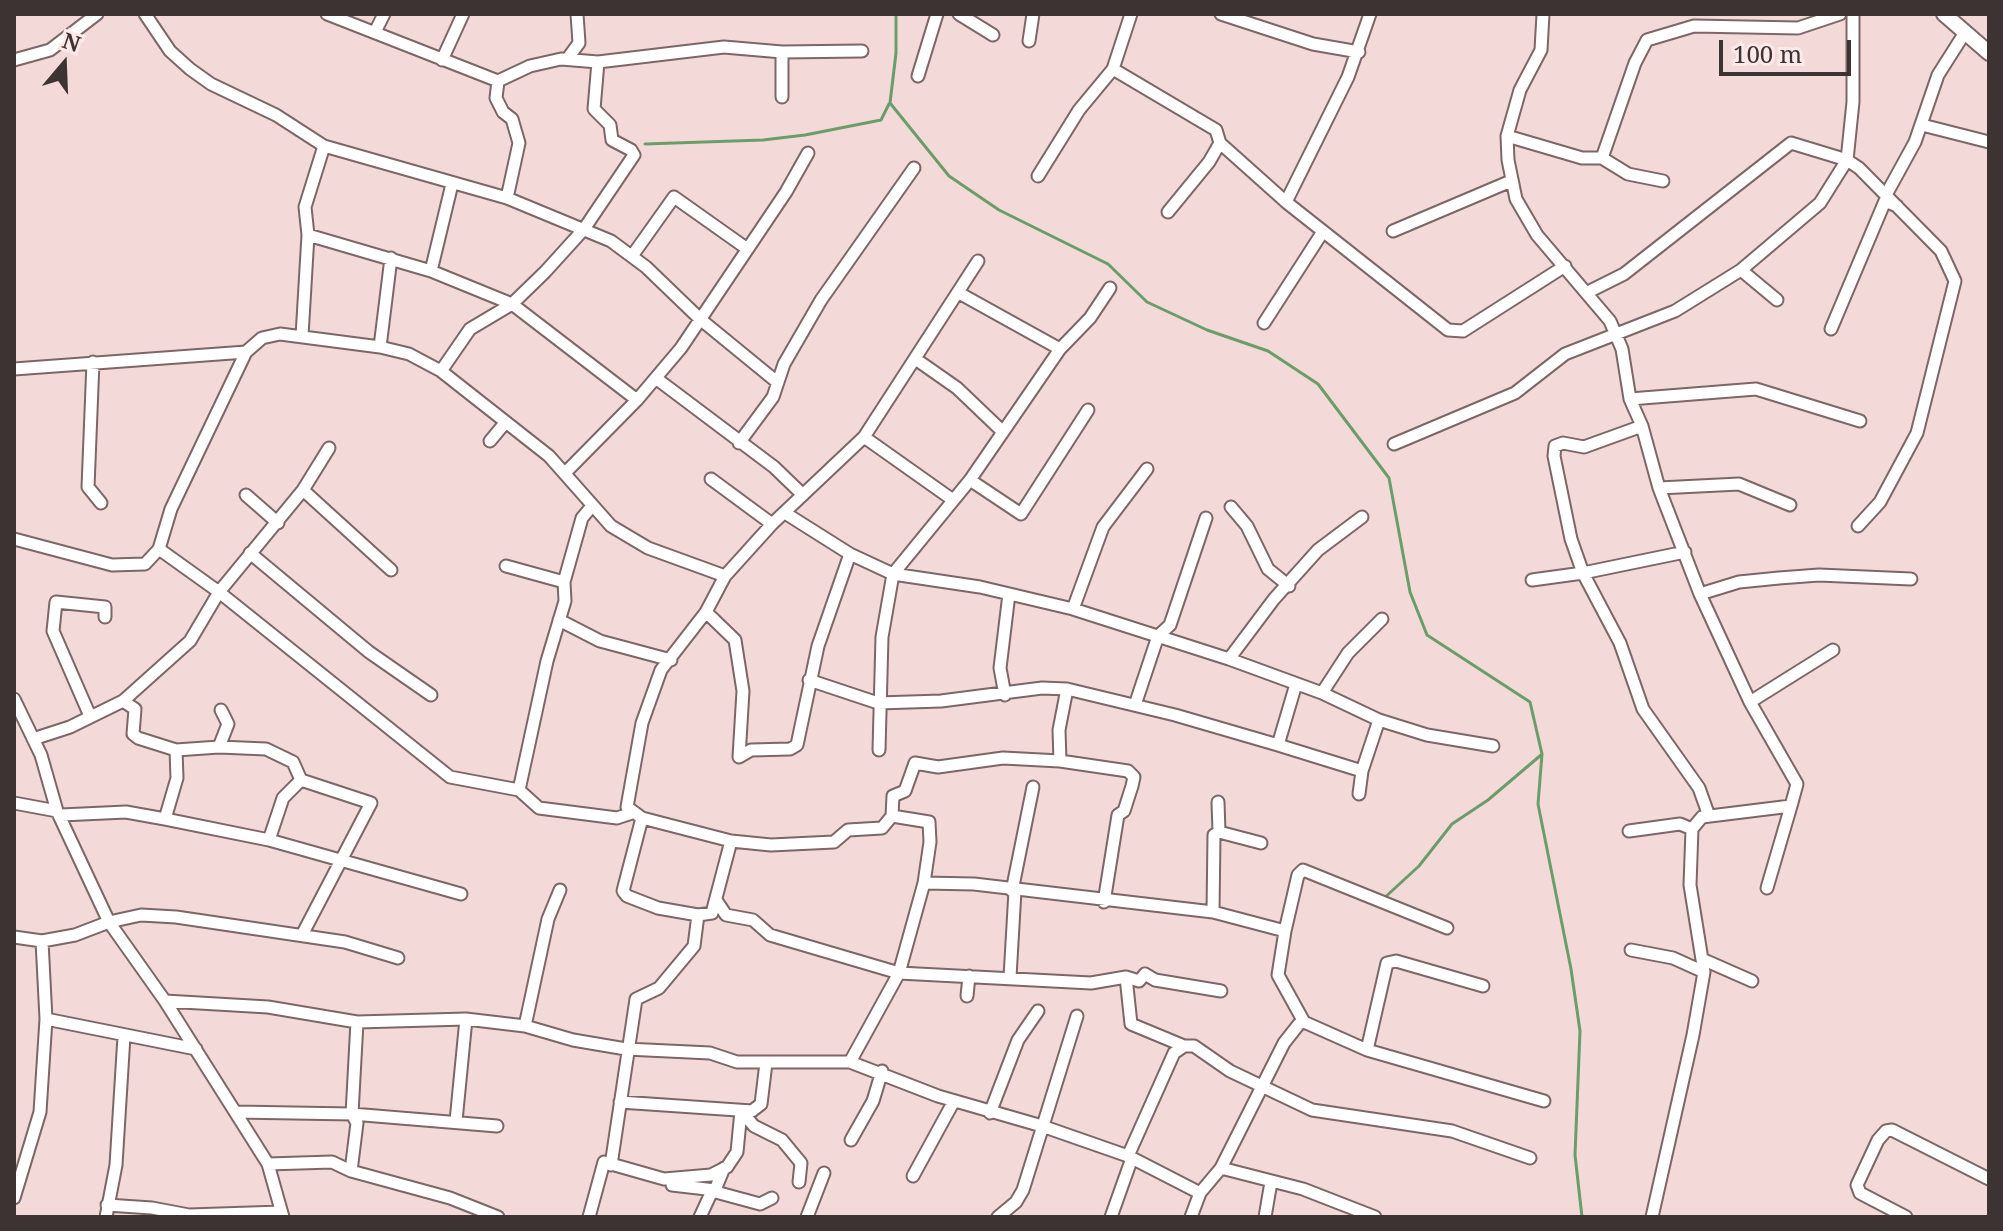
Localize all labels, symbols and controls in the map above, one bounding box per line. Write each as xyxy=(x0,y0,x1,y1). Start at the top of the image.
north arrow xyxy=(24,24,104,104)
text: N xyxy=(59,24,85,58)
scale bar xyxy=(1723,24,1855,74)
text: 100 m xyxy=(1733,37,1802,70)

